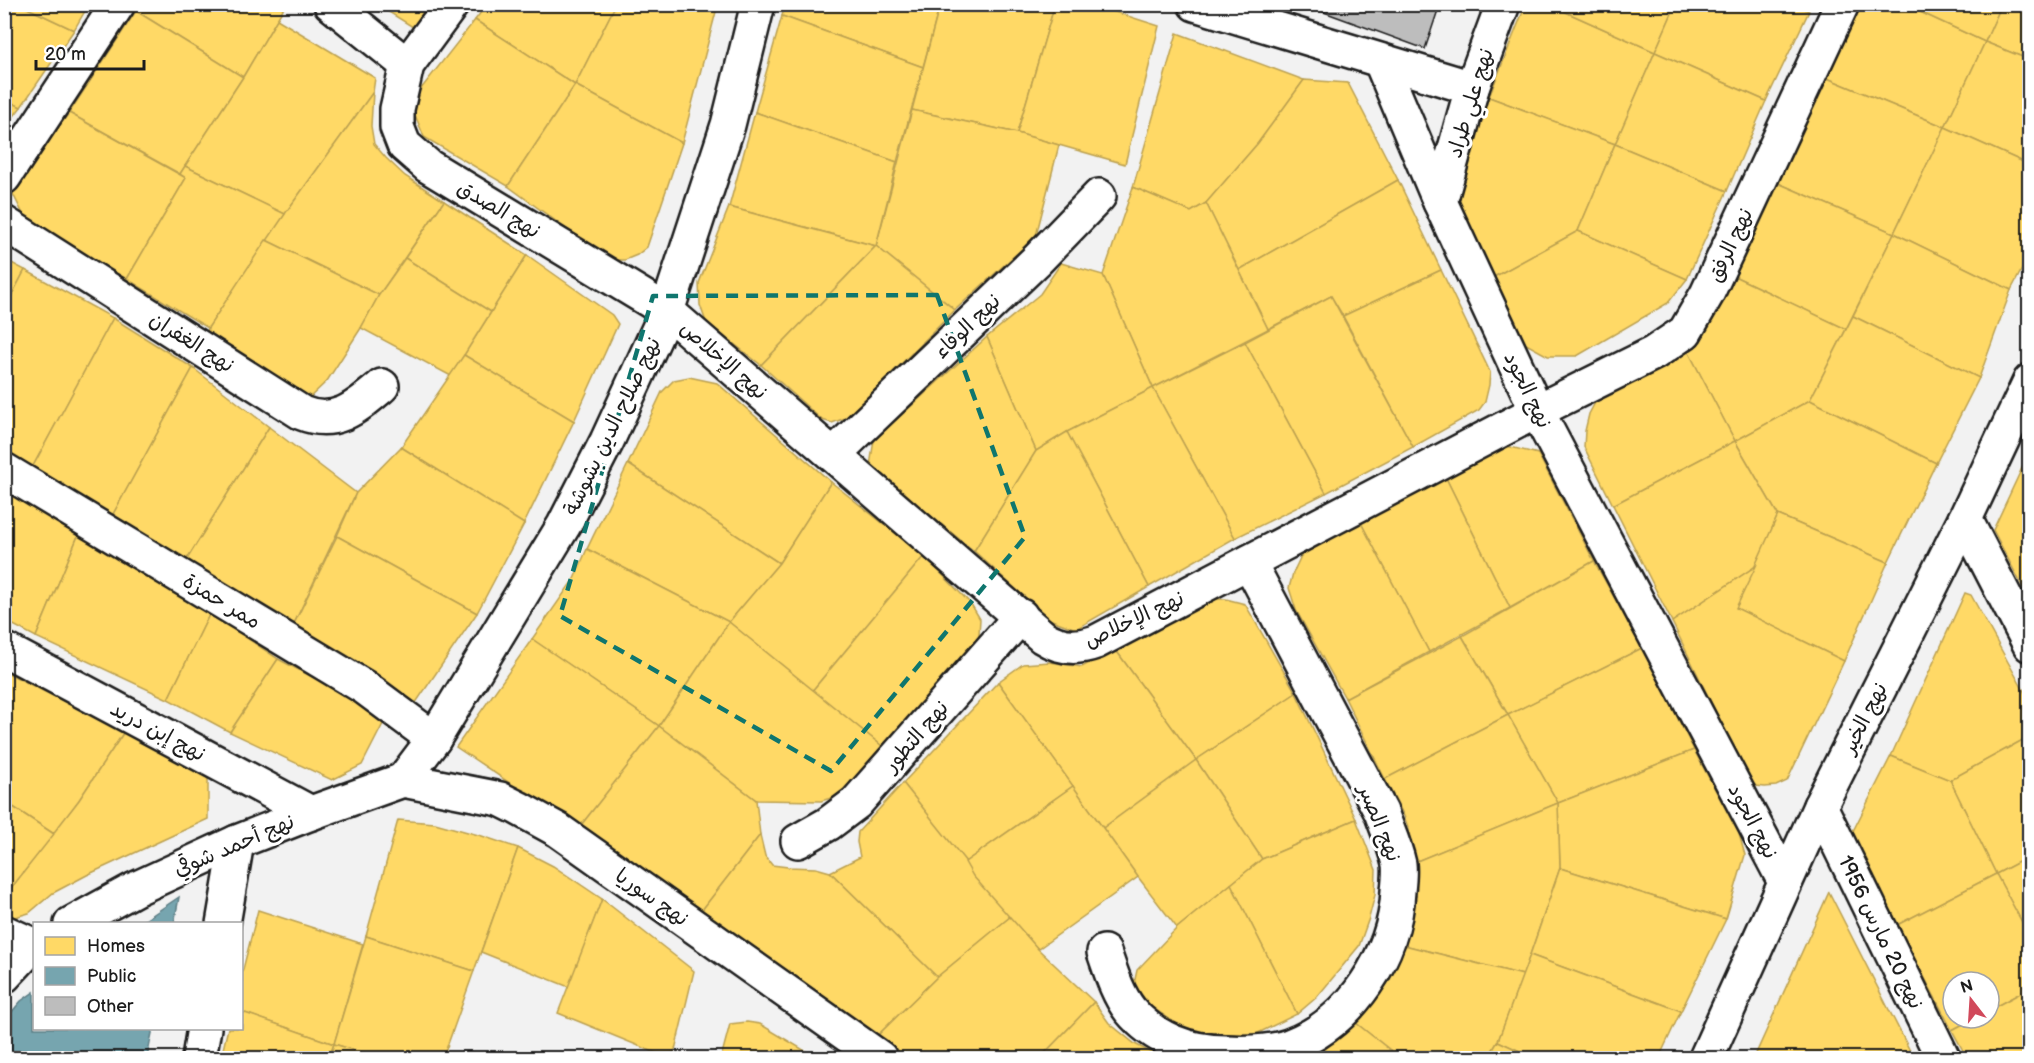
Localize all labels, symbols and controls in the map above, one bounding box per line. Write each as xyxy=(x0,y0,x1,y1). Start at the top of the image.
scale bar xyxy=(36,33,144,71)
text: 20 m xyxy=(45,44,86,65)
street label: نهج علي طراد xyxy=(1442,45,1505,163)
street label: نهج الصدق xyxy=(452,175,545,245)
street label: نهج الرفق xyxy=(1702,204,1759,287)
street label: نهج الوفاء xyxy=(929,289,1007,365)
street label: نهج الغفران xyxy=(144,307,239,379)
street label: نهج الإخلاص xyxy=(674,316,772,406)
street label: نهج صلاح الدين بشوشة xyxy=(558,333,667,520)
street label: نهج الجود xyxy=(1498,348,1557,433)
street label: ممر حمزة xyxy=(178,568,265,634)
street label: نهج الإخلاص xyxy=(1080,585,1188,654)
street label: نهج الخير xyxy=(1835,679,1894,760)
street label: نهج إبن دريد xyxy=(105,696,210,768)
street label: نهج التطور xyxy=(877,696,955,779)
street label: نهج الصبر xyxy=(1351,779,1406,866)
street label: نهج الجود xyxy=(1721,779,1783,864)
street label: نهج أحمد شوقي xyxy=(170,808,299,884)
street label: نهج 20 مارس 1956 xyxy=(1832,851,1929,1014)
street label: نهج سوريا xyxy=(610,863,693,933)
legend xyxy=(33,922,243,1030)
text: Homes xyxy=(87,936,145,957)
text: Public xyxy=(87,966,136,987)
north arrow xyxy=(1941,970,2001,1030)
text: N xyxy=(1959,976,1976,998)
text: Other xyxy=(87,996,134,1017)

